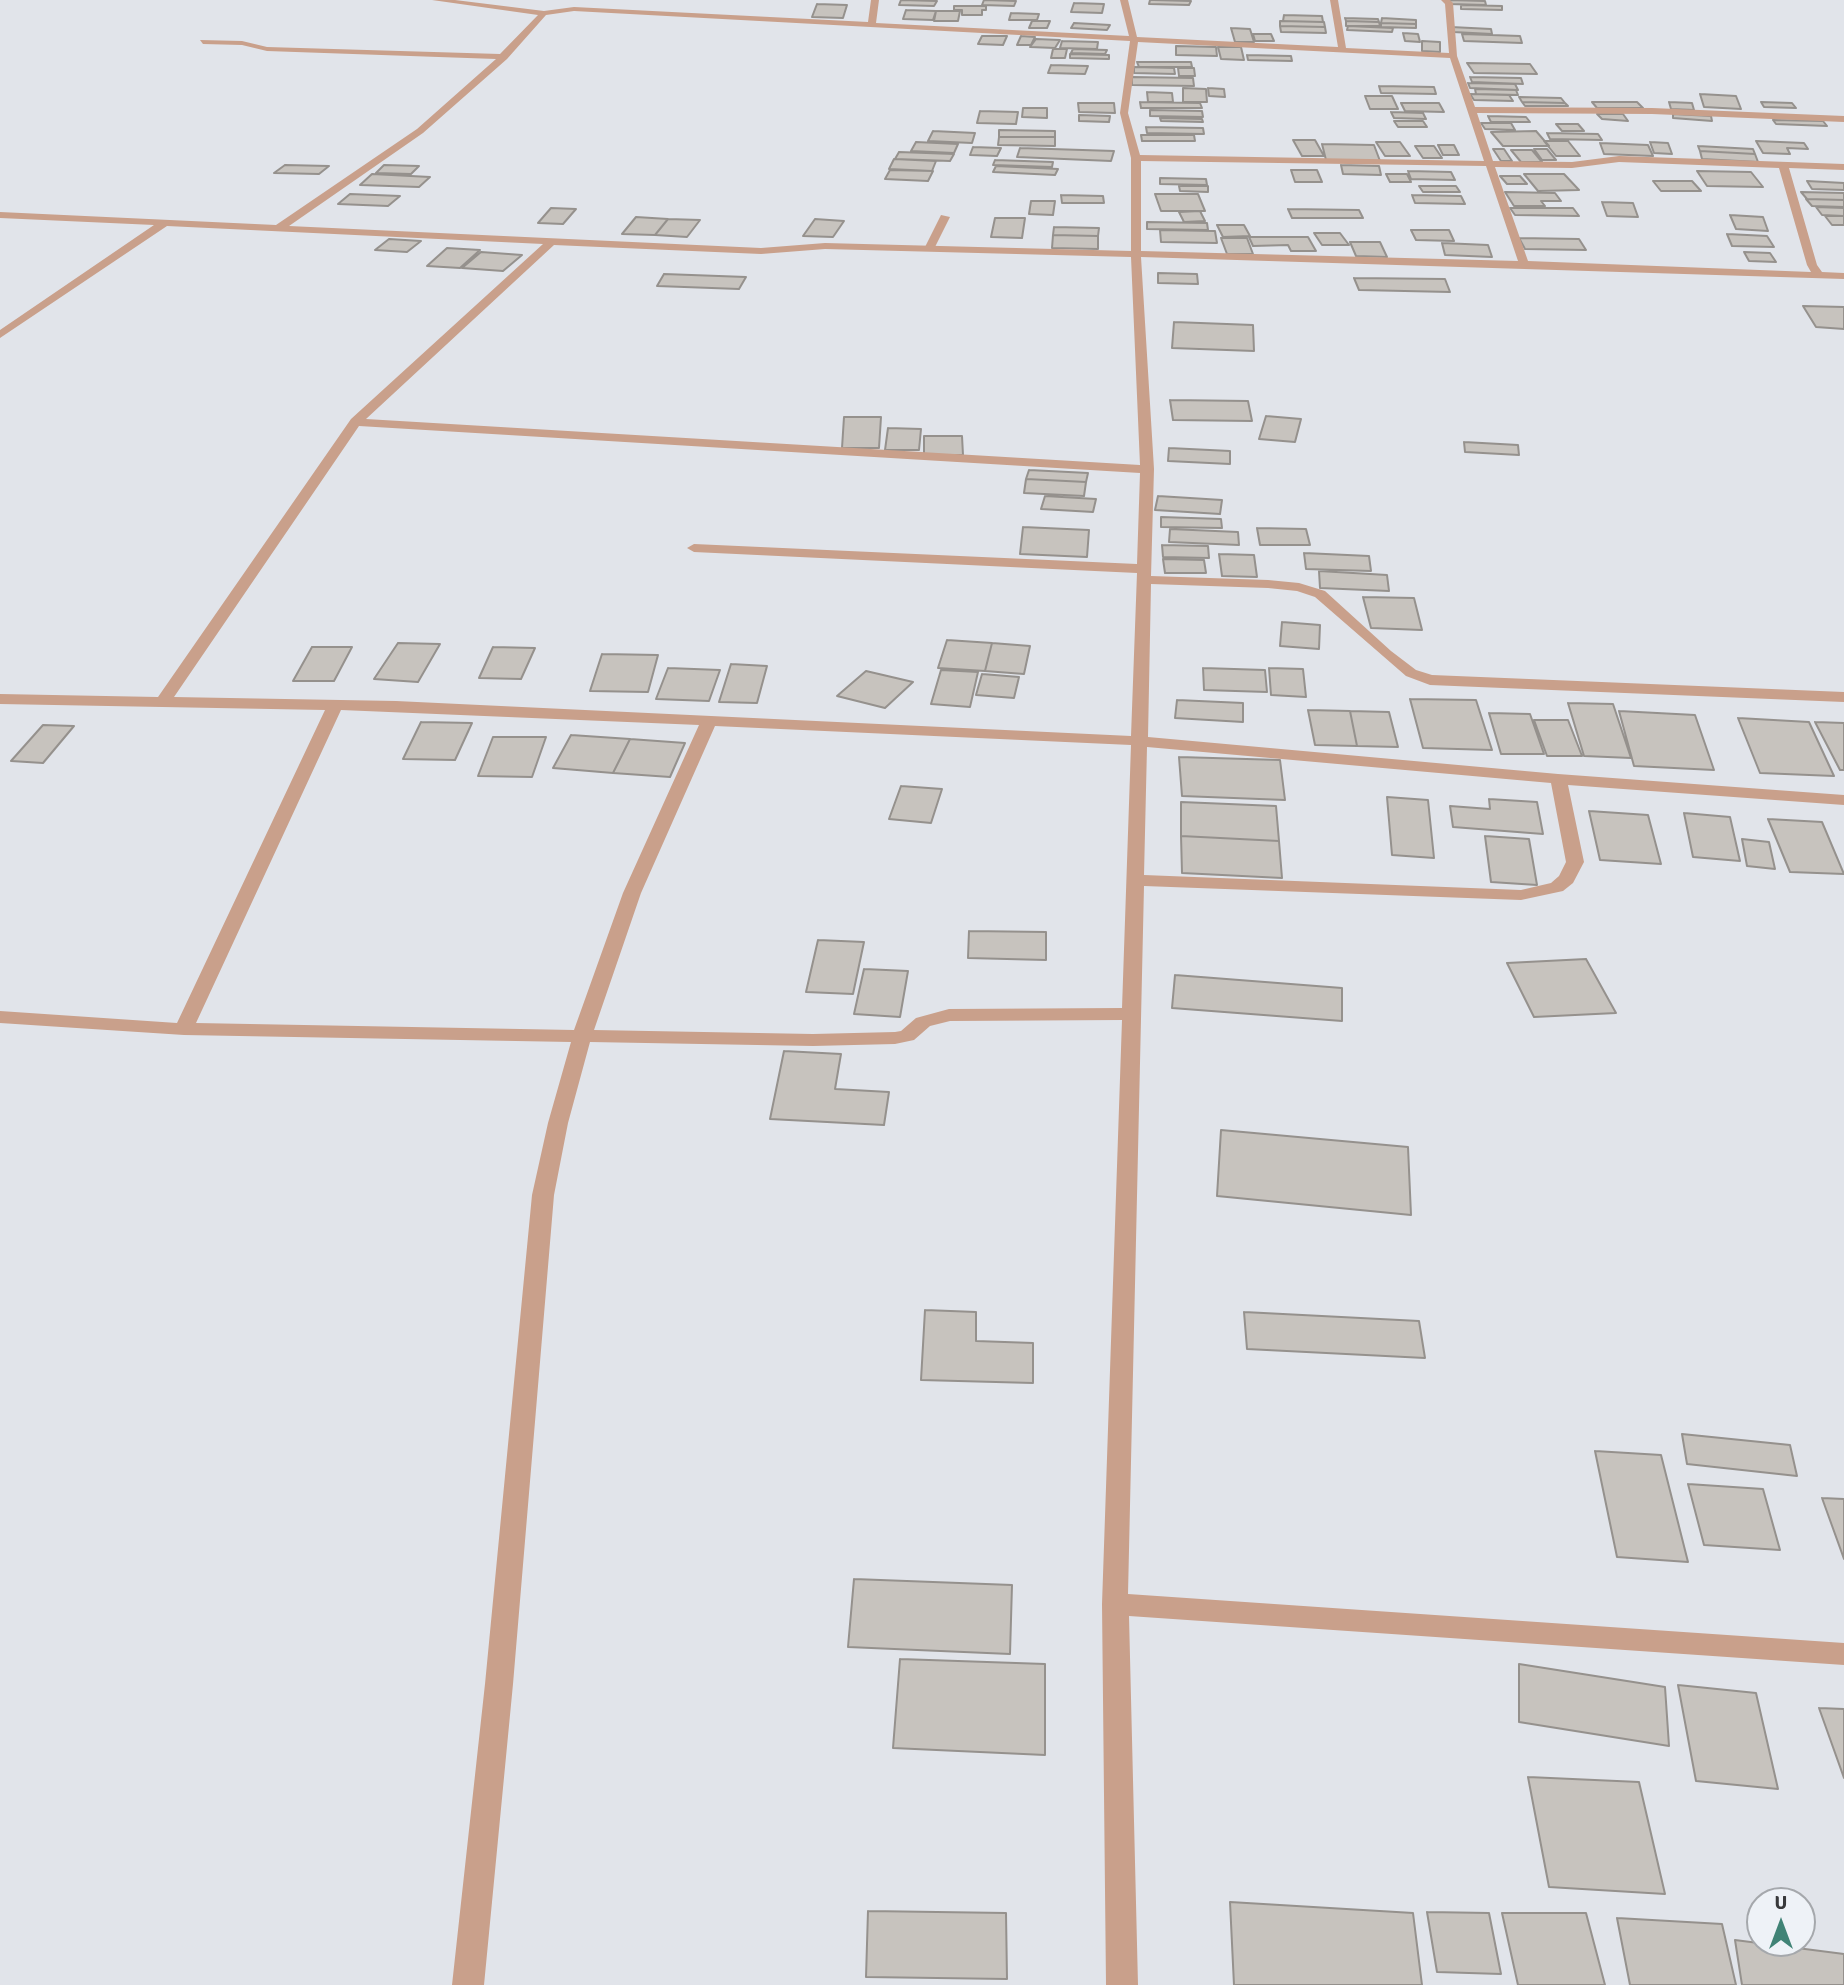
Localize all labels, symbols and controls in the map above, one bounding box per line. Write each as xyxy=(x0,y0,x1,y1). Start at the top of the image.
north arrow xyxy=(1746,1887,1816,1957)
text: U xyxy=(1775,1891,1787,1915)

